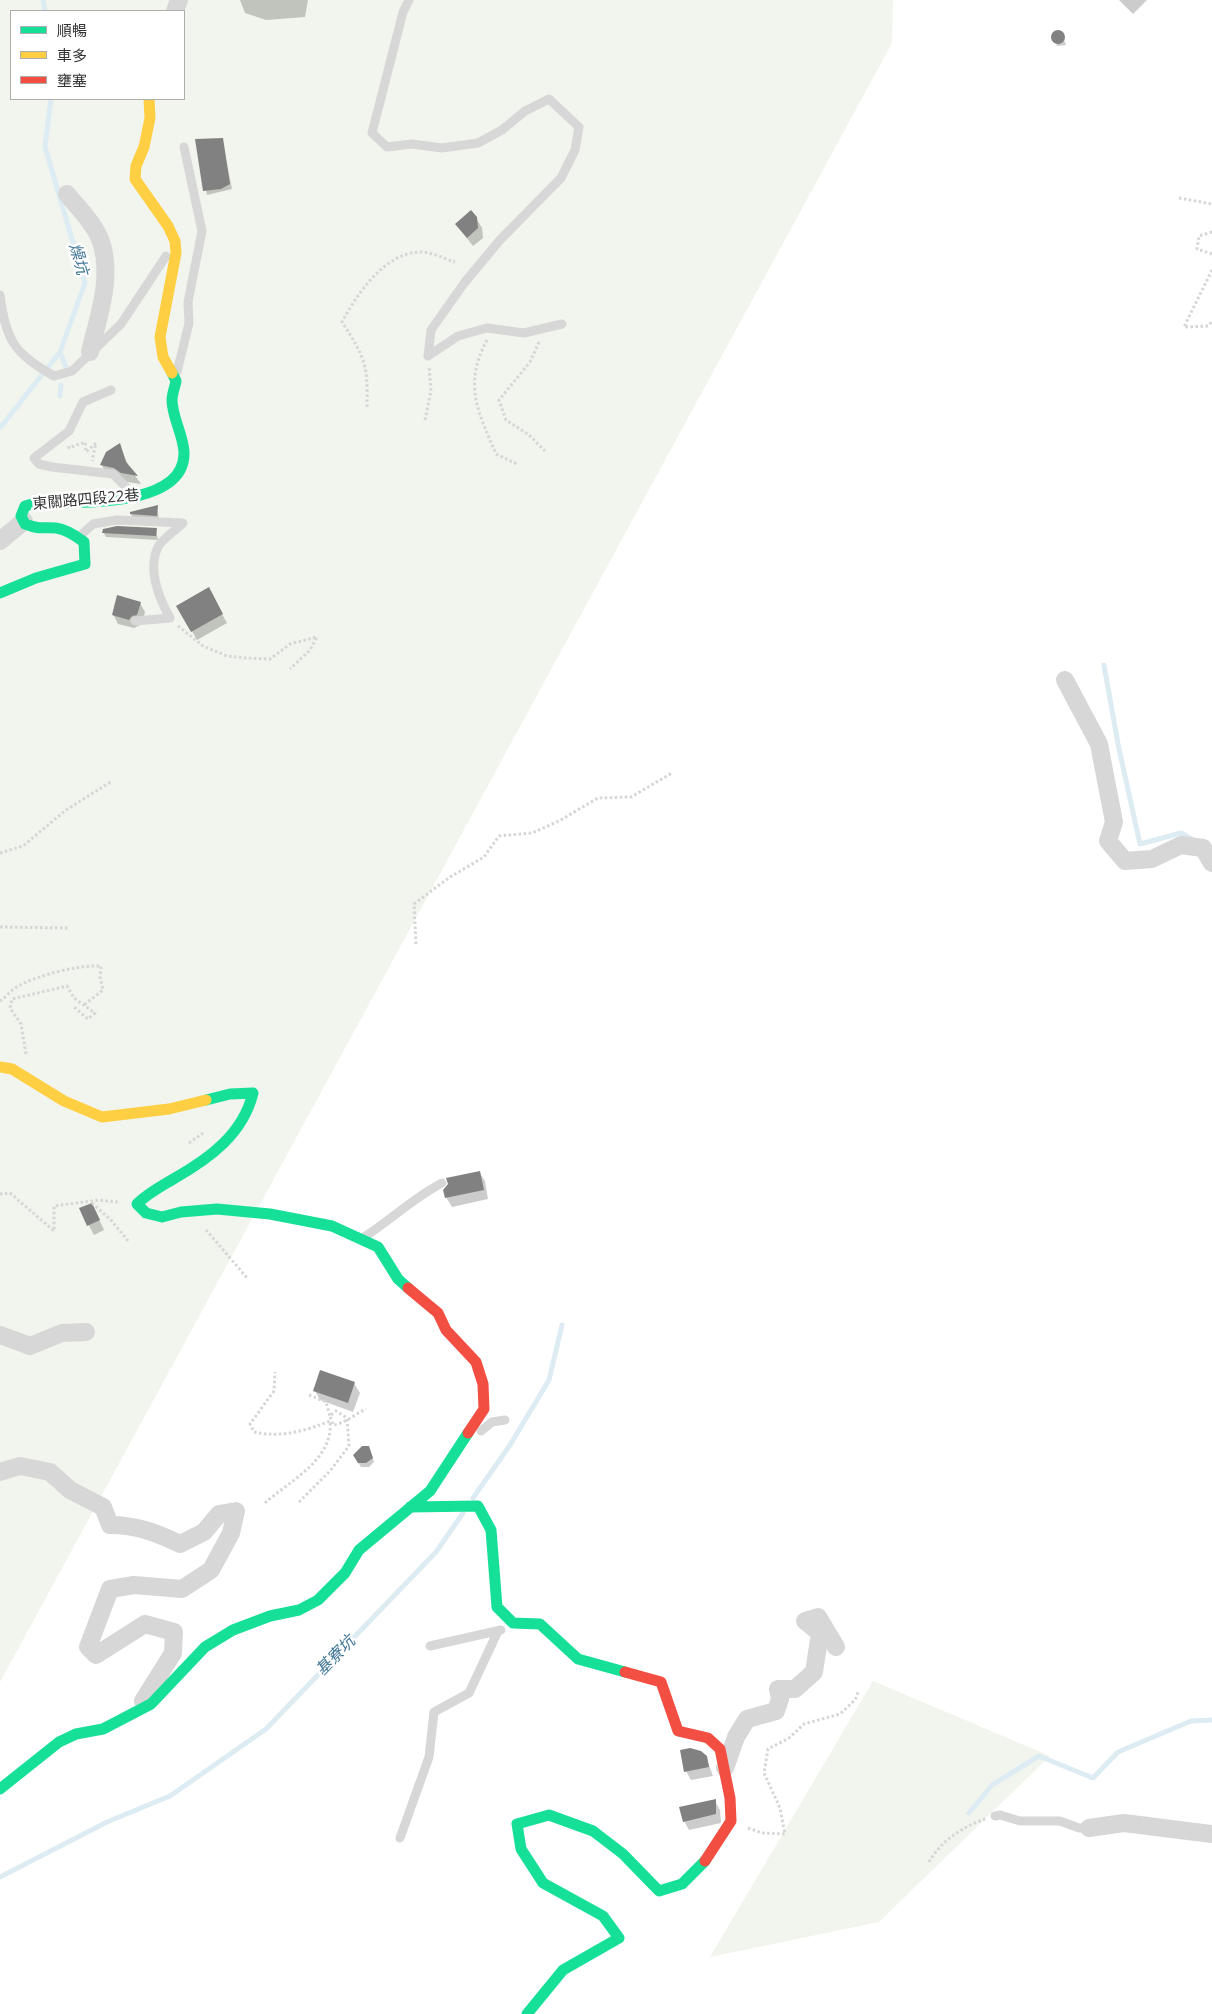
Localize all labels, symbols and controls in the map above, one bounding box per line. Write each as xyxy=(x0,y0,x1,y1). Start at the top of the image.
legend xyxy=(10,10,185,100)
text: 順暢 xyxy=(57,20,87,40)
text: 車多 xyxy=(57,45,87,65)
text: 壅塞 xyxy=(57,70,87,90)
water label: 燥坑 xyxy=(64,241,92,277)
street label: 東關路四段22巷 xyxy=(32,486,140,514)
water label: 基寮坑 xyxy=(312,1632,360,1680)

